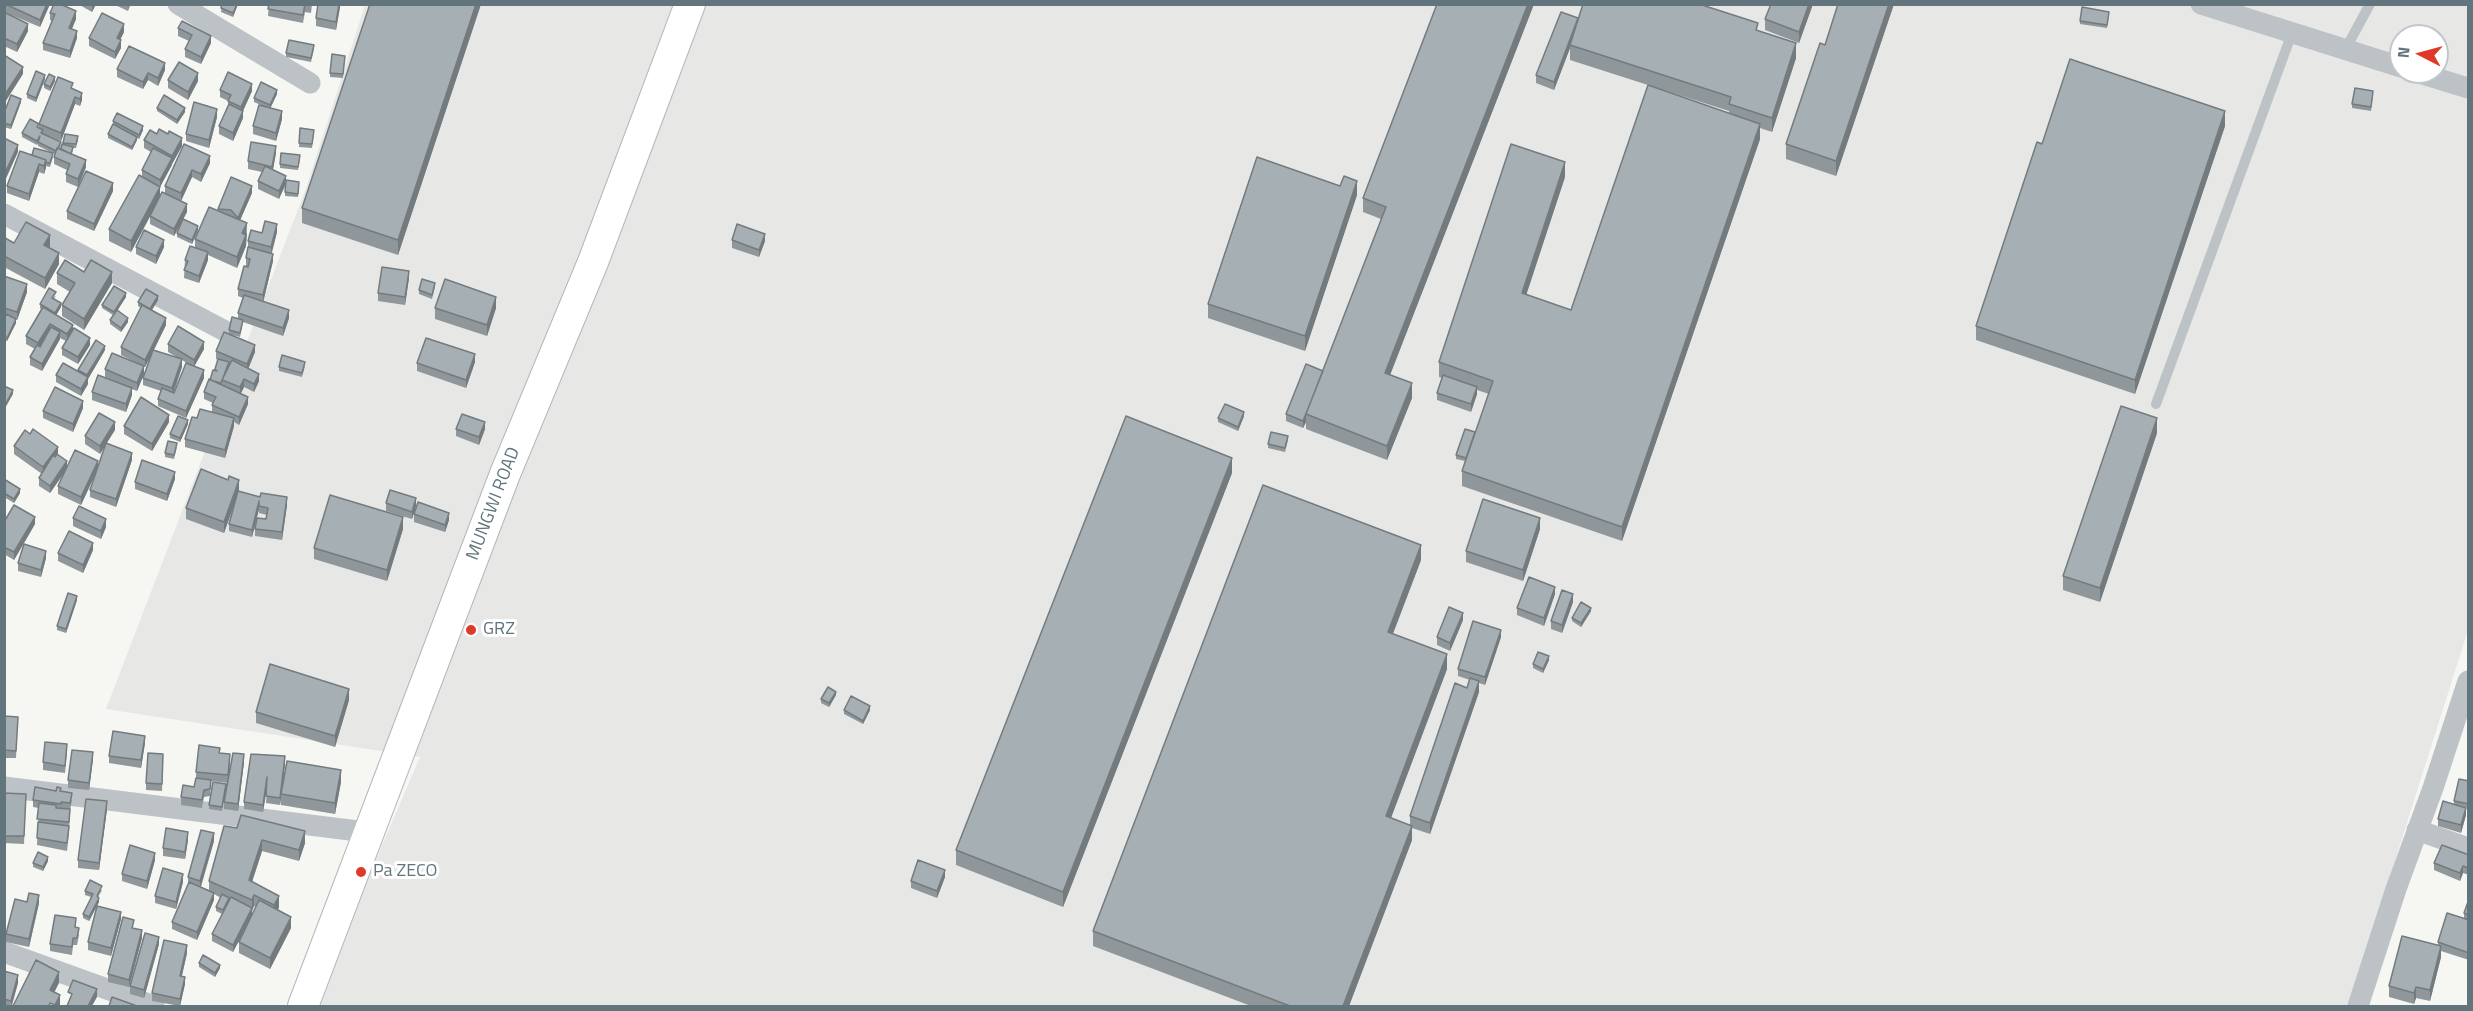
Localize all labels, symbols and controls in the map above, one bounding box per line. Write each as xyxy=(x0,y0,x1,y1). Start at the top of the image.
north arrow xyxy=(2389,24,2449,84)
text: N xyxy=(2391,46,2416,59)
street label: MUNGWI ROAD xyxy=(463,444,525,564)
place label: GRZ xyxy=(483,619,515,641)
marker: GRZ xyxy=(464,623,478,637)
place label: Pa ZECO xyxy=(373,861,437,883)
marker: Pa ZECO xyxy=(354,865,368,879)

